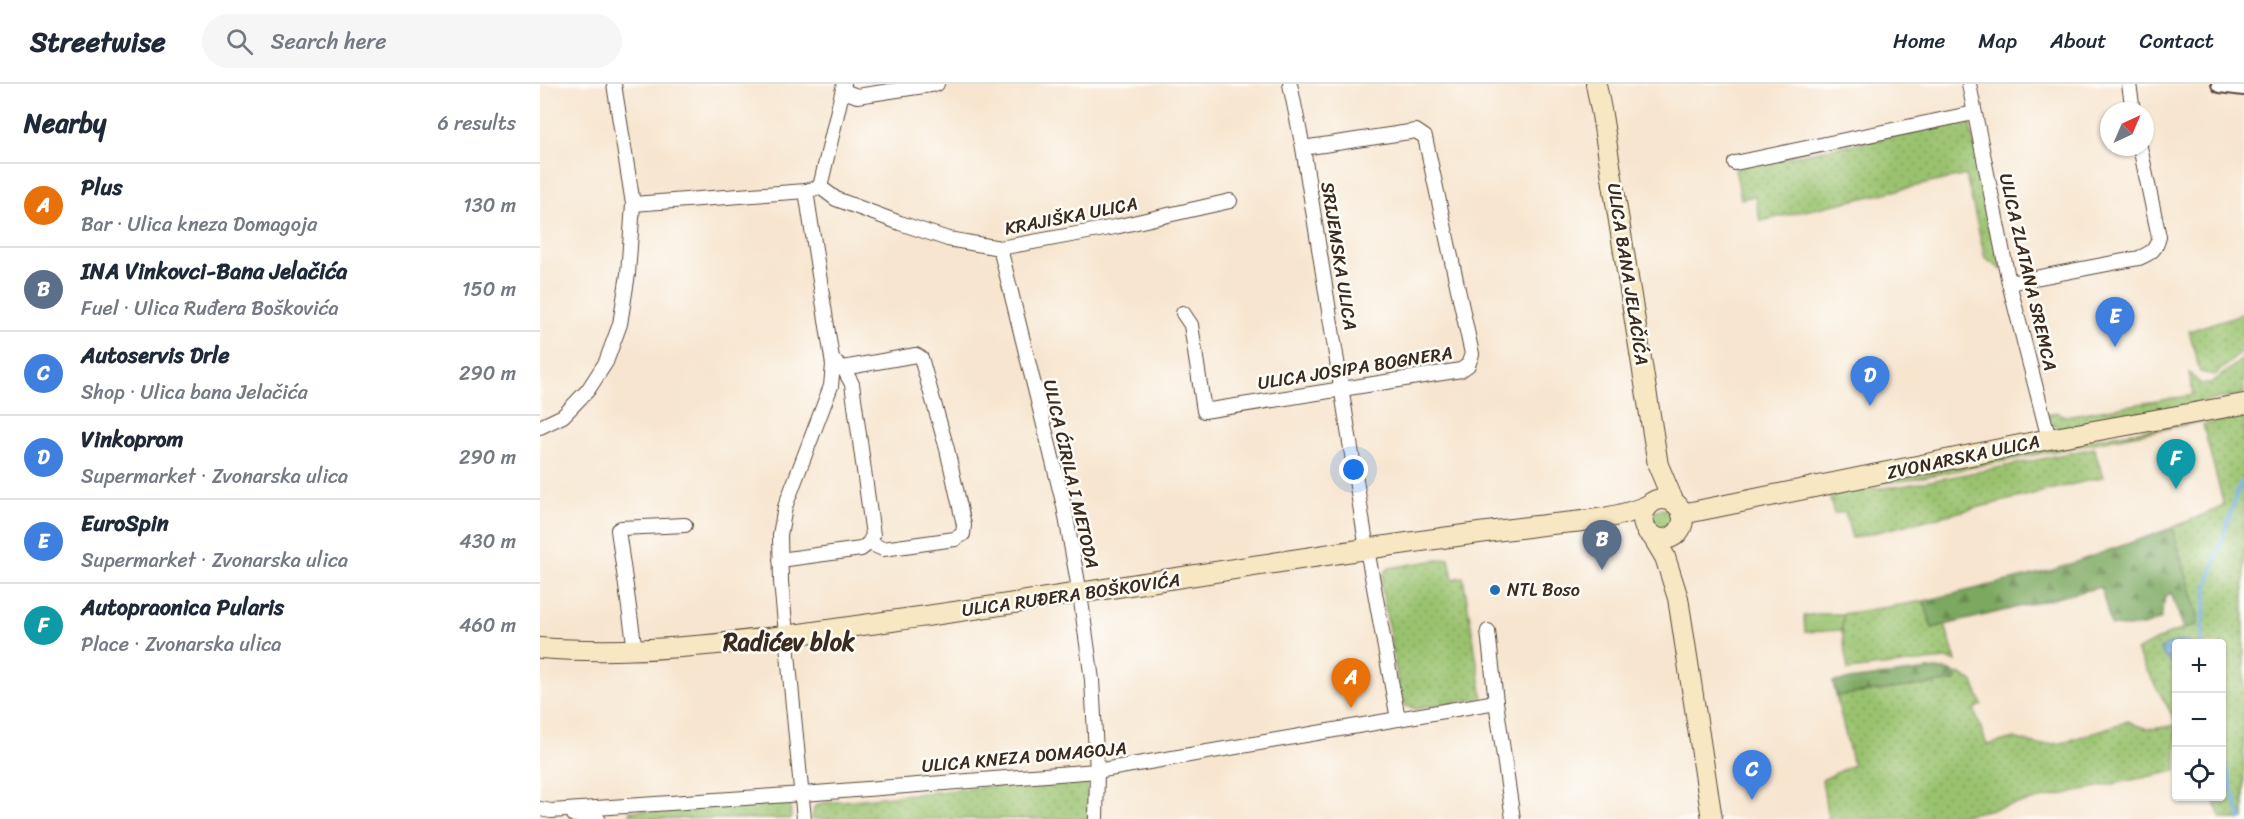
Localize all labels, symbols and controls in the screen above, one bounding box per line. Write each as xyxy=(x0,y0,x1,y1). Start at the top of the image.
search box xyxy=(202,14,622,68)
text: Streetwise xyxy=(30,17,166,66)
text: Search here xyxy=(271,22,387,61)
text: Home xyxy=(1893,22,1945,60)
text: Map xyxy=(1978,22,2017,60)
text: About xyxy=(2050,22,2107,60)
text: Contact xyxy=(2140,22,2214,60)
icon: search xyxy=(223,25,256,58)
text: Nearby xyxy=(24,100,106,146)
north arrow xyxy=(2100,102,2154,156)
text: 6 results xyxy=(437,106,516,141)
text: Plus xyxy=(81,168,123,207)
street label: ULICA ZLATANA SREMCA xyxy=(1990,170,2066,374)
street label: SRIJEMSKA ULICA xyxy=(1311,180,1367,332)
street label: ULICA BANA JELAČIĆA xyxy=(1598,181,1658,367)
street label: KRAJIŠKA ULICA xyxy=(1002,187,1140,245)
text: A xyxy=(37,188,50,223)
text: 130 m xyxy=(463,188,516,223)
text: Bar · Ulica kneza Domagoja xyxy=(81,207,317,242)
text: INA Vinkovci-Bana Jelačića xyxy=(81,252,347,291)
text: B xyxy=(37,272,50,307)
text: 150 m xyxy=(462,272,516,307)
text: Fuel · Ulica Ruđera Boškovića xyxy=(81,291,339,326)
pin: E xyxy=(2096,298,2134,347)
text: Autoservis Drle xyxy=(81,336,230,375)
street label: ULICA JOSIPA BOGNERA xyxy=(1255,337,1455,399)
text: C xyxy=(37,356,50,391)
text: 290 m xyxy=(459,356,516,391)
pin: D xyxy=(1850,356,1890,406)
text: Shop · Ulica bana Jelačića xyxy=(81,375,308,410)
street label: ULICA ĆIRILA I METODA xyxy=(1034,376,1108,572)
text: Vinkoprom xyxy=(81,420,183,459)
street label: ZVONARSKA ULICA xyxy=(1884,425,2042,489)
text: D xyxy=(38,440,49,475)
text: 290 m xyxy=(459,440,516,475)
pin: F xyxy=(2156,440,2196,489)
your location xyxy=(1339,455,1368,484)
text: Supermarket · Zvonarska ulica xyxy=(81,459,348,494)
text: EuroSpin xyxy=(81,504,169,543)
pin: B xyxy=(1582,520,1622,570)
text: E xyxy=(38,524,49,559)
text: 430 m xyxy=(459,524,516,559)
text: Supermarket · Zvonarska ulica xyxy=(81,543,348,578)
street label: ULICA RUĐERA BOŠKOVIĆA xyxy=(960,564,1182,626)
place label: NTL Boso xyxy=(1507,574,1580,606)
marker: NTL Boso xyxy=(1488,583,1502,597)
text: Autopraonica Pularis xyxy=(81,588,284,627)
text: F xyxy=(38,608,49,643)
text: 460 m xyxy=(459,608,516,643)
district label: Radićev blok xyxy=(722,621,855,663)
text: Place · Zvonarska ulica xyxy=(81,627,281,662)
map controls xyxy=(2172,639,2226,801)
button: + xyxy=(2172,639,2226,693)
pin: A xyxy=(1332,658,1370,708)
button: − xyxy=(2172,693,2226,747)
street label: ULICA KNEZA DOMAGOJA xyxy=(920,732,1128,782)
button: locate xyxy=(2172,747,2226,801)
pin: C xyxy=(1732,750,1772,800)

